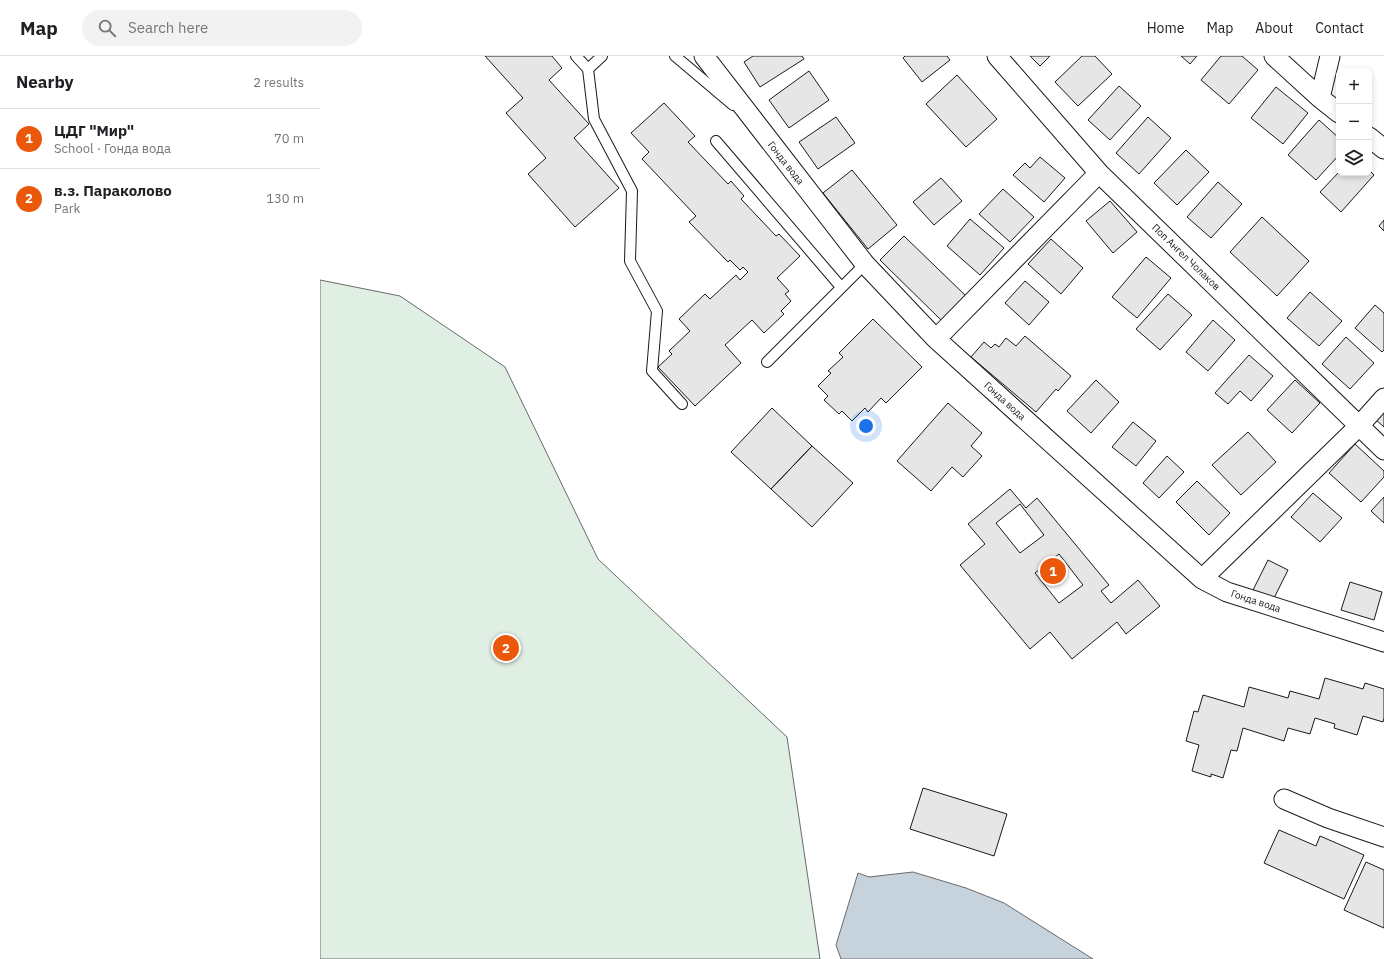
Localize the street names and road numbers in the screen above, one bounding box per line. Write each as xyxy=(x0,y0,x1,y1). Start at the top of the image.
street label: Гонда вода xyxy=(765,139,807,188)
street label: Поп Ангел Чолаков xyxy=(1149,221,1223,293)
street label: Гонда вода xyxy=(981,379,1029,424)
street label: Гонда вода xyxy=(1229,587,1283,615)

